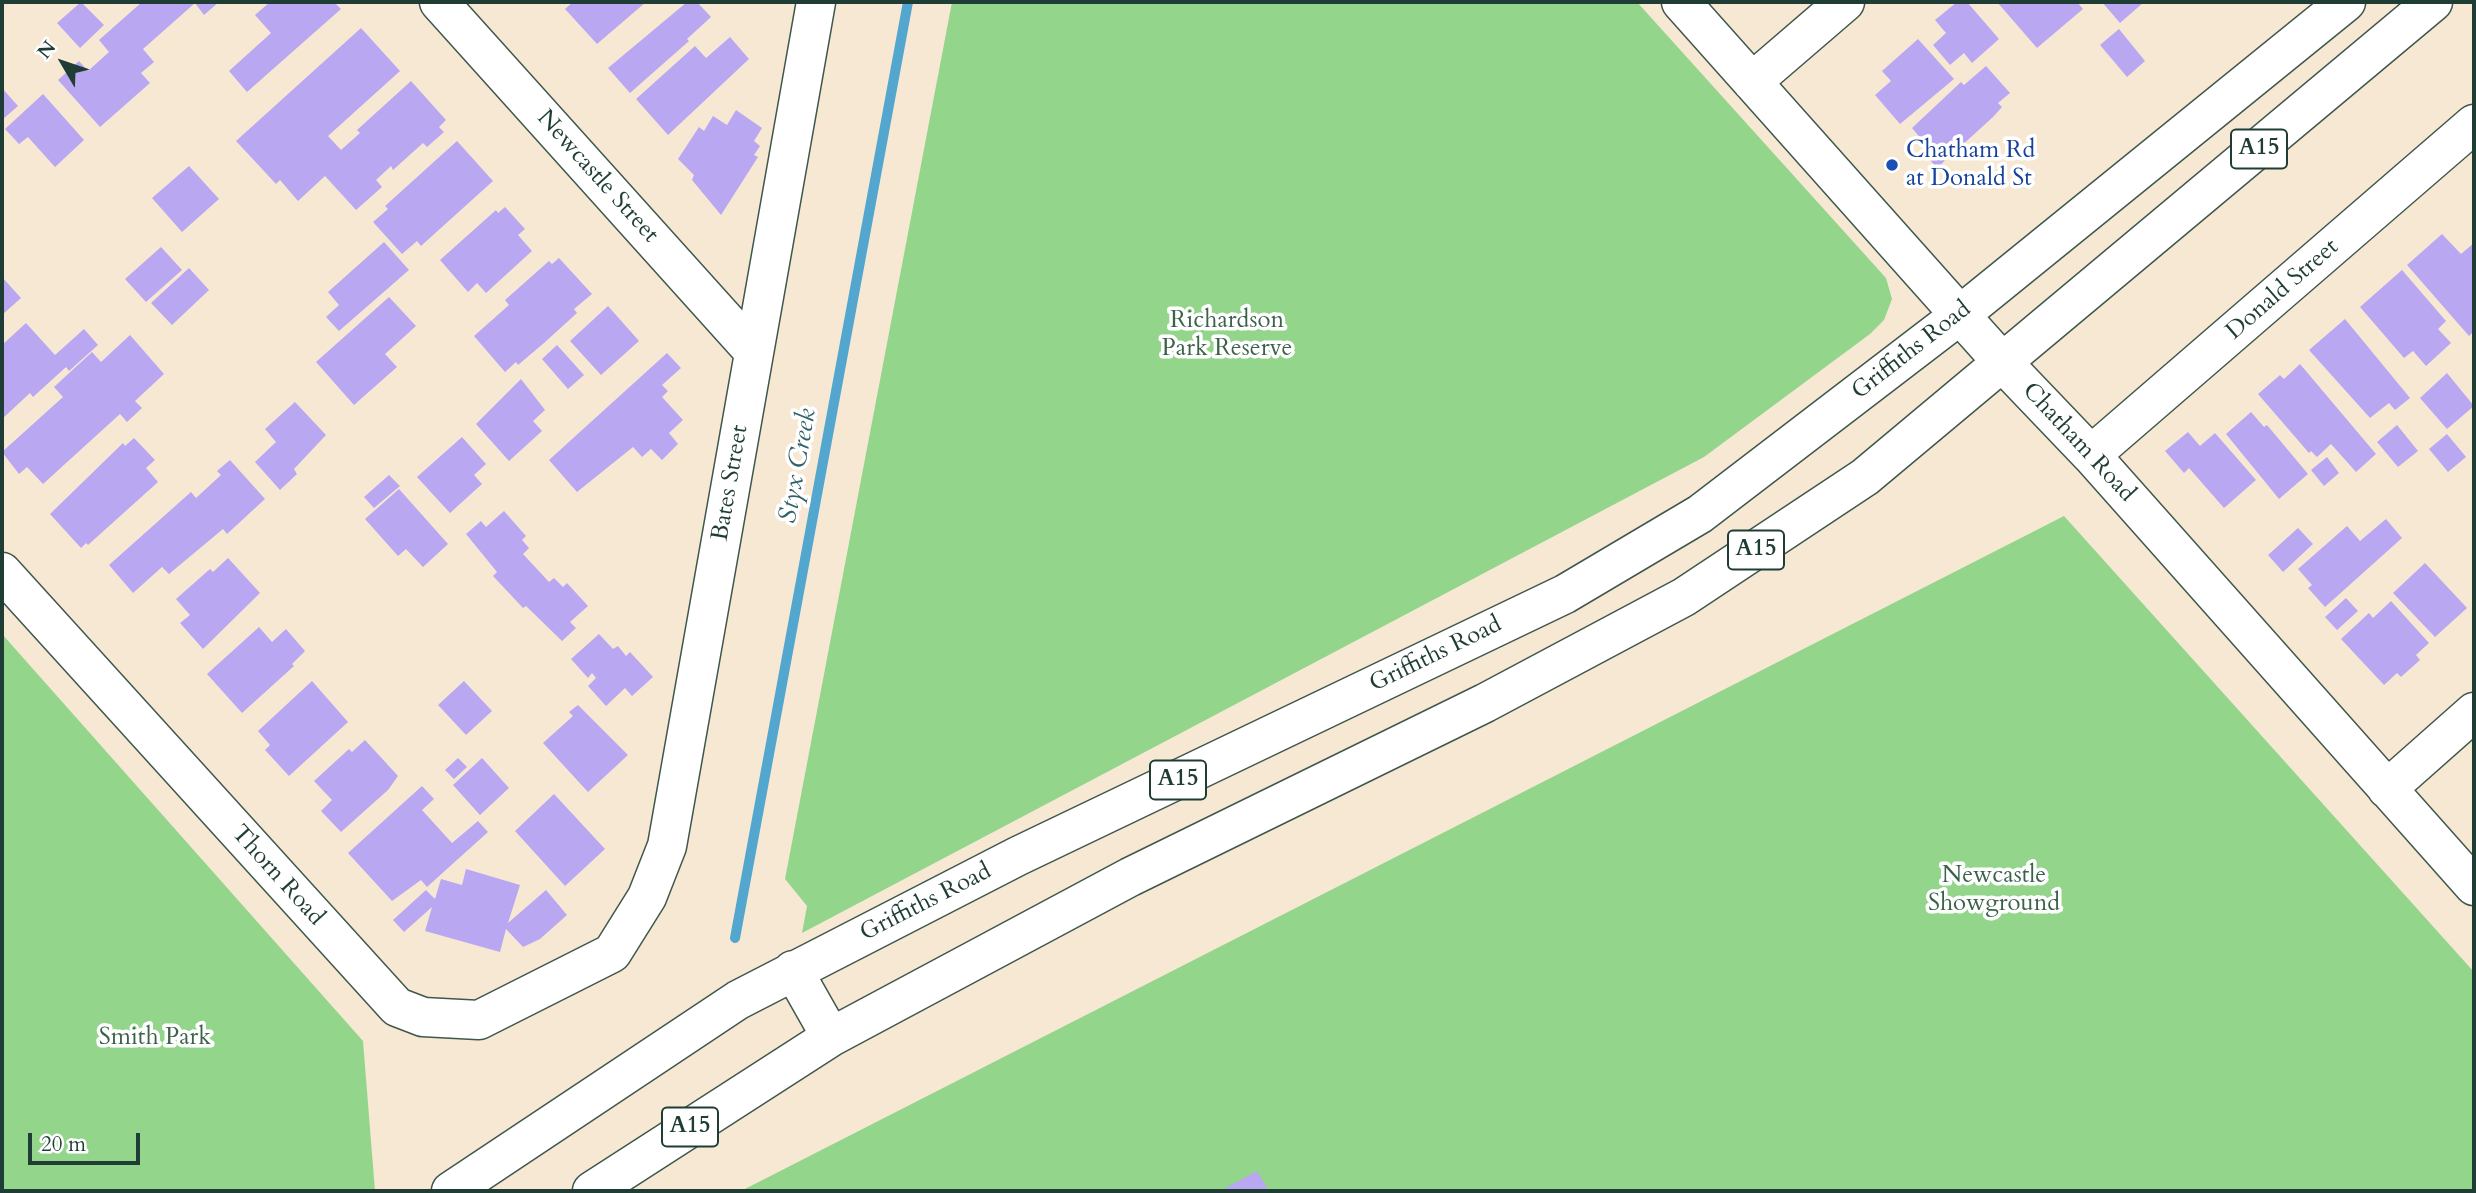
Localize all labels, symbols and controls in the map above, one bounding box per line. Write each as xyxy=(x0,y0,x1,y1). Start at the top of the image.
north arrow xyxy=(28,28,98,98)
text: N xyxy=(31,35,62,64)
street label: Newcastle Street xyxy=(530,105,664,249)
road number: A15 xyxy=(2231,130,2287,168)
place label: Chatham Rd at Donald St xyxy=(1906,137,2035,193)
marker: Chatham Rd at Donald St xyxy=(1884,157,1900,173)
street label: Donald Street xyxy=(2221,233,2345,347)
street label: Griffiths Road xyxy=(1847,296,1977,406)
park label: Richardson Park Reserve xyxy=(1162,307,1292,363)
street label: Chatham Road xyxy=(2015,377,2141,509)
water label: Styx Creek xyxy=(774,406,824,526)
street label: Bates Street xyxy=(707,423,755,543)
road number: A15 xyxy=(1728,530,1784,570)
street label: Griffiths Road xyxy=(1365,611,1507,699)
road number: A15 xyxy=(1150,760,1206,800)
street label: Thorn Road xyxy=(224,820,330,932)
street label: Griffiths Road xyxy=(856,858,996,948)
park label: Newcastle Showground xyxy=(1928,862,2060,918)
park label: Smith Park xyxy=(99,1024,211,1052)
road number: A15 xyxy=(662,1108,718,1146)
scale bar xyxy=(32,1120,144,1164)
text: 20 m xyxy=(41,1130,86,1159)

